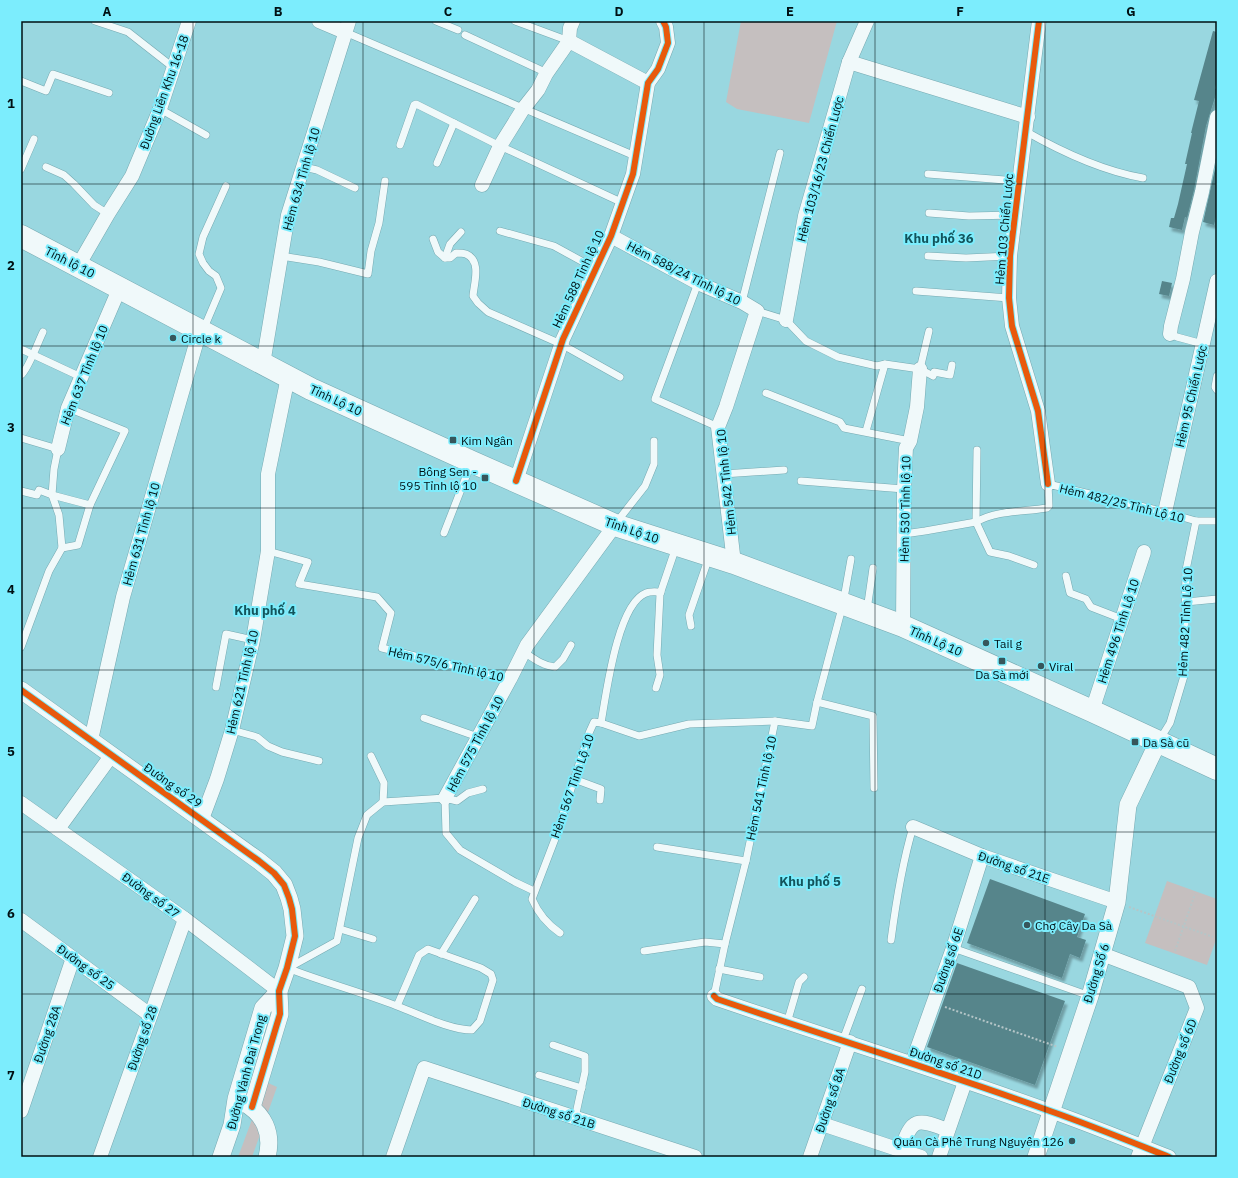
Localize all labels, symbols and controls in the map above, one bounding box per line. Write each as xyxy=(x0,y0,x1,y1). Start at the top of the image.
text: A xyxy=(103,3,112,20)
text: B xyxy=(274,3,283,20)
text: C xyxy=(444,3,453,20)
text: D xyxy=(614,3,624,20)
text: E xyxy=(786,3,794,20)
text: F xyxy=(956,3,964,20)
text: G xyxy=(1126,3,1136,20)
street label: Đường Liên Khu 16-18 xyxy=(136,33,192,151)
text: 1 xyxy=(7,95,15,112)
street label: Hẻm 103/16/23 Chiến Lược xyxy=(793,95,847,243)
street label: Hẻm 634 Tỉnh lộ 10 xyxy=(279,126,323,232)
street label: Hẻm 103 Chiến Lược xyxy=(992,173,1016,285)
street label: Hẻm 588 Tỉnh lộ 10 xyxy=(549,228,607,330)
district label: Khu phố 36 xyxy=(904,230,974,247)
street label: Hẻm 588/24 Tỉnh lộ 10 xyxy=(625,238,743,308)
street label: Tỉnh lộ 10 xyxy=(43,243,97,281)
text: 2 xyxy=(7,257,15,274)
street label: Hẻm 637 Tỉnh lộ 10 xyxy=(57,323,111,427)
place label: Circle k xyxy=(181,331,222,346)
marker: Circle k xyxy=(168,333,178,343)
street label: Hẻm 95 Chiến Lược xyxy=(1172,343,1210,449)
street label: Tỉnh Lộ 10 xyxy=(307,381,365,419)
text: 3 xyxy=(7,419,15,436)
street label: Hẻm 542 Tỉnh lộ 10 xyxy=(713,428,739,536)
place label: Kim Ngân xyxy=(461,433,513,448)
marker: Kim Ngân xyxy=(448,435,458,445)
street label: Hẻm 530 Tỉnh lộ 10 xyxy=(897,456,913,562)
place label: Bông Sen - 595 Tỉnh lộ 10 xyxy=(399,464,477,493)
marker: Bông Sen - 595 Tỉnh lộ 10 xyxy=(480,473,490,483)
street label: Hẻm 482/25 Tỉnh Lộ 10 xyxy=(1058,480,1186,526)
street label: Hẻm 631 Tỉnh lộ 10 xyxy=(119,481,163,587)
street label: Tỉnh Lộ 10 xyxy=(603,514,661,546)
street label: Hẻm 482 Tỉnh Lộ 10 xyxy=(1175,567,1195,677)
street label: Hẻm 496 Tỉnh Lộ 10 xyxy=(1094,577,1142,685)
text: 4 xyxy=(7,581,15,598)
district label: Khu phố 4 xyxy=(234,602,296,619)
street label: Tỉnh Lộ 10 xyxy=(907,623,965,659)
street label: Hẻm 621 Tỉnh lộ 10 xyxy=(223,628,261,736)
place label: Tail g xyxy=(994,636,1023,651)
marker: Tail g xyxy=(981,638,991,648)
street label: Hẻm 575/6 Tỉnh lộ 10 xyxy=(387,643,505,685)
marker: Da Sà mới xyxy=(997,656,1007,666)
place label: Viral xyxy=(1049,659,1073,674)
marker: Viral xyxy=(1036,661,1046,671)
place label: Da Sà mới xyxy=(975,667,1029,682)
street label: Hẻm 575 Tỉnh lộ 10 xyxy=(443,694,507,794)
street label: Hẻm 567 Tỉnh Lộ 10 xyxy=(547,732,597,840)
street label: Hẻm 541 Tỉnh lộ 10 xyxy=(743,734,779,842)
place label: Da Sà cũ xyxy=(1143,735,1189,750)
marker: Da Sà cũ xyxy=(1130,737,1140,747)
text: 5 xyxy=(7,743,15,760)
street label: Đường số 29 xyxy=(141,760,205,810)
street label: Đường số 21E xyxy=(976,848,1052,886)
street label: Đường số 27 xyxy=(119,869,183,921)
district label: Khu phố 5 xyxy=(779,873,841,890)
text: 6 xyxy=(7,905,15,922)
place label: Chợ Cây Da Sà xyxy=(1035,918,1113,933)
marker: Chợ Cây Da Sà xyxy=(1022,920,1032,930)
street label: Đường số 6E xyxy=(930,926,966,994)
street label: Đường số 25 xyxy=(54,941,118,993)
street label: Đường Số 6 xyxy=(1080,941,1112,1005)
street label: Đường 28A xyxy=(30,1003,64,1065)
street label: Đường số 28 xyxy=(124,1004,160,1072)
street label: Đường Vành Đai Trong xyxy=(223,1012,269,1131)
street label: Đường số 6D xyxy=(1160,1017,1200,1085)
street label: Đường số 21D xyxy=(908,1044,984,1082)
street label: Đường số 8A xyxy=(812,1065,848,1135)
text: 7 xyxy=(7,1067,15,1084)
street label: Đường số 21B xyxy=(521,1094,597,1132)
place label: Quán Cà Phê Trung Nguyên 126 xyxy=(894,1134,1064,1149)
marker: Quán Cà Phê Trung Nguyên 126 xyxy=(1067,1136,1077,1146)

